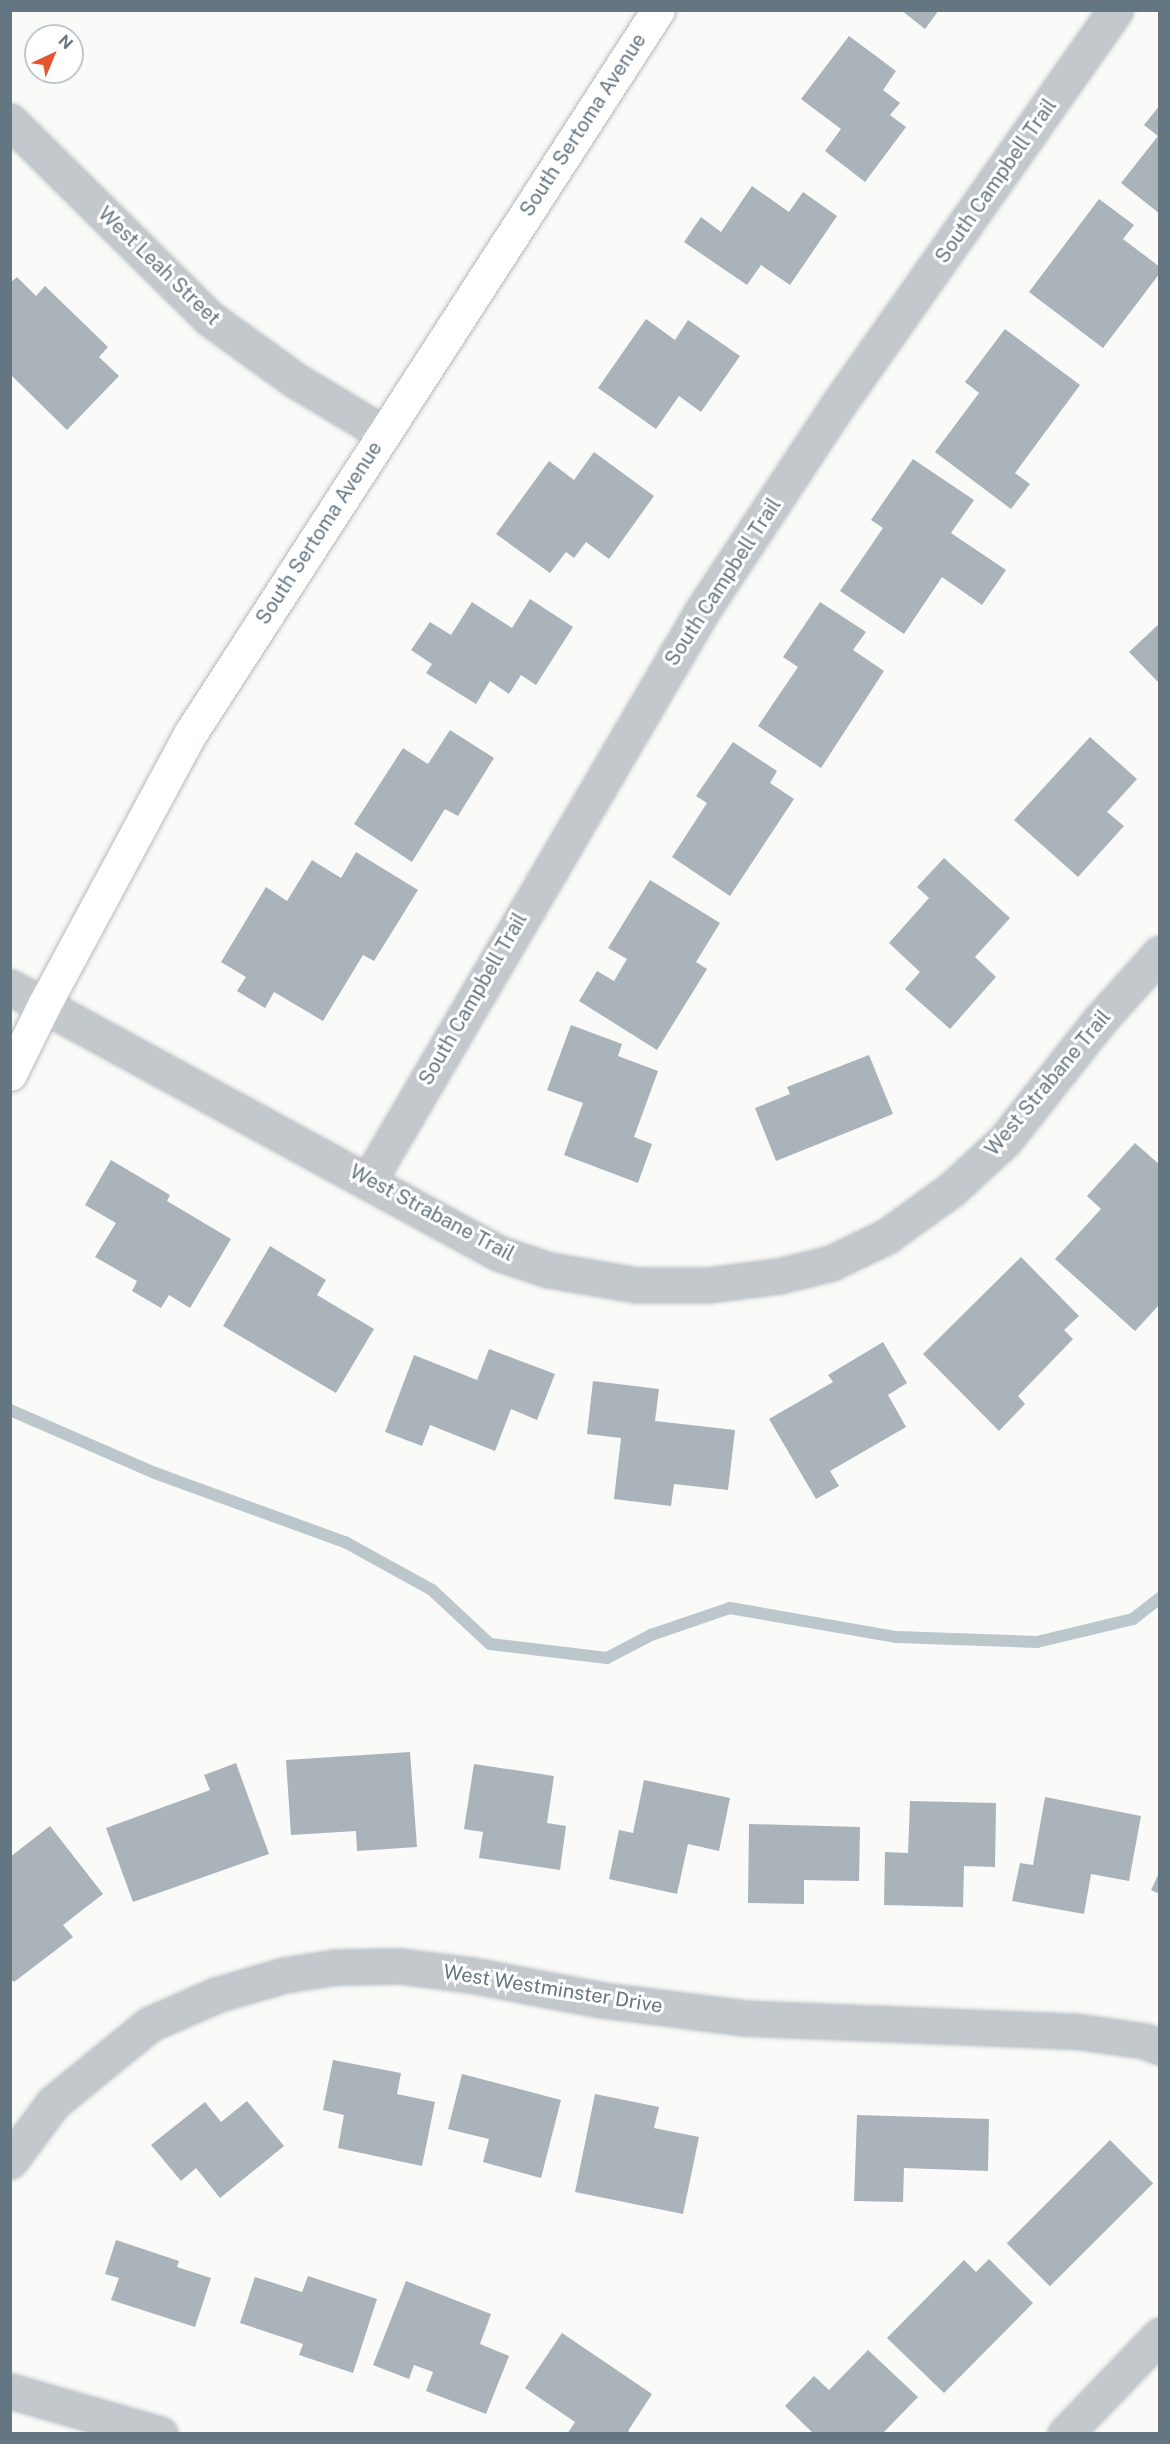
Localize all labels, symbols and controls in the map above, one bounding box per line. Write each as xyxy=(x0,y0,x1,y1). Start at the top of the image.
north arrow xyxy=(24,24,84,84)
street label: South Sertoma Avenue xyxy=(515,29,651,221)
text: N xyxy=(54,31,77,53)
street label: South Campbell Trail xyxy=(930,94,1062,268)
street label: West Leah Street xyxy=(93,202,225,330)
street label: South Sertoma Avenue xyxy=(251,437,387,629)
street label: South Campbell Trail xyxy=(660,494,786,670)
street label: South Campbell Trail xyxy=(414,908,532,1090)
street label: West Strabane Trail xyxy=(980,1005,1116,1161)
street label: West Strabane Trail xyxy=(346,1160,518,1266)
street label: West Westminster Drive xyxy=(441,1960,665,2018)

